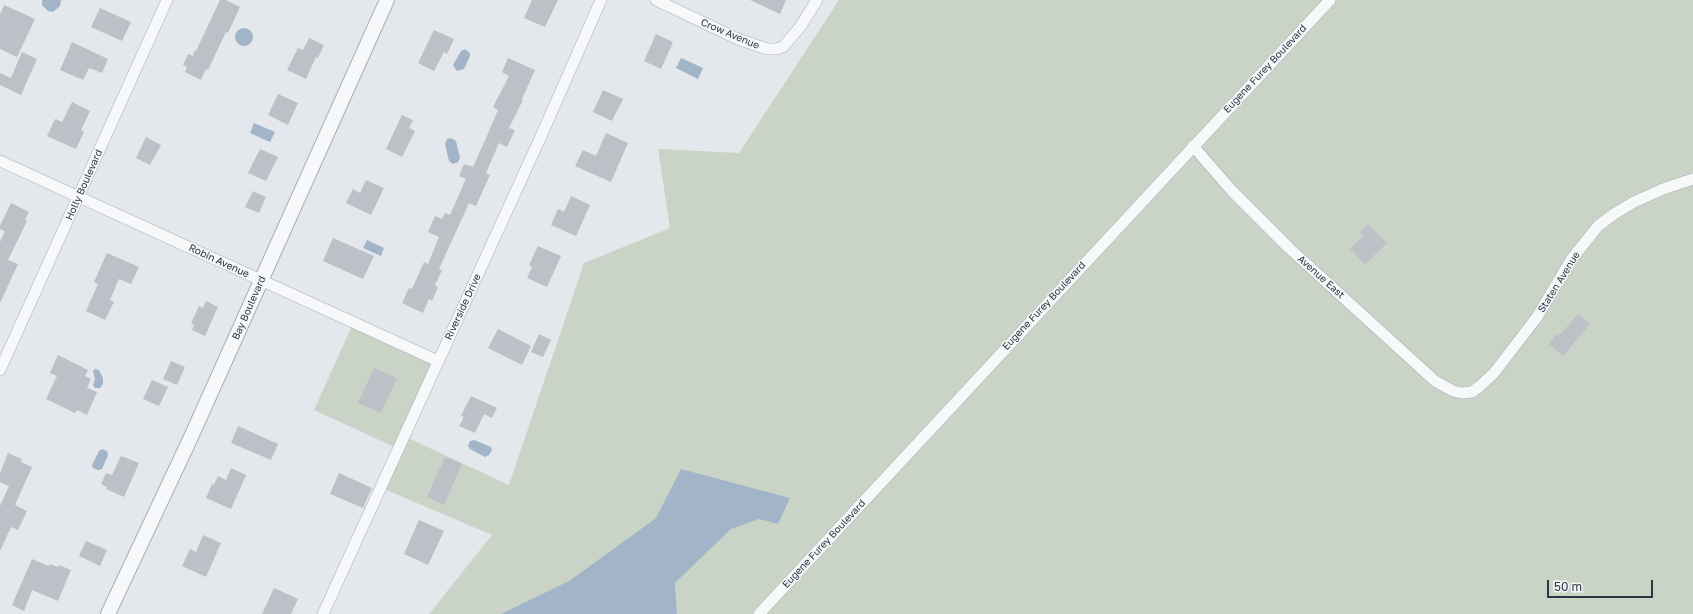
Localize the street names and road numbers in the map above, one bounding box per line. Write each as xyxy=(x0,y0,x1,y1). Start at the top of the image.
street label: Crow Avenue xyxy=(699,16,761,52)
street label: Eugene Furey Boulevard xyxy=(1221,22,1309,116)
street label: Holly Boulevard xyxy=(63,148,105,222)
street label: Robin Avenue xyxy=(187,242,251,280)
street label: Staten Avenue xyxy=(1535,249,1583,315)
street label: Avenue East xyxy=(1295,253,1347,301)
street label: Eugene Furey Boulevard xyxy=(1000,259,1088,353)
street label: Riverside Drive xyxy=(442,272,484,342)
street label: Bay Boulevard xyxy=(230,274,268,342)
street label: Eugene Furey Boulevard xyxy=(780,497,868,591)

